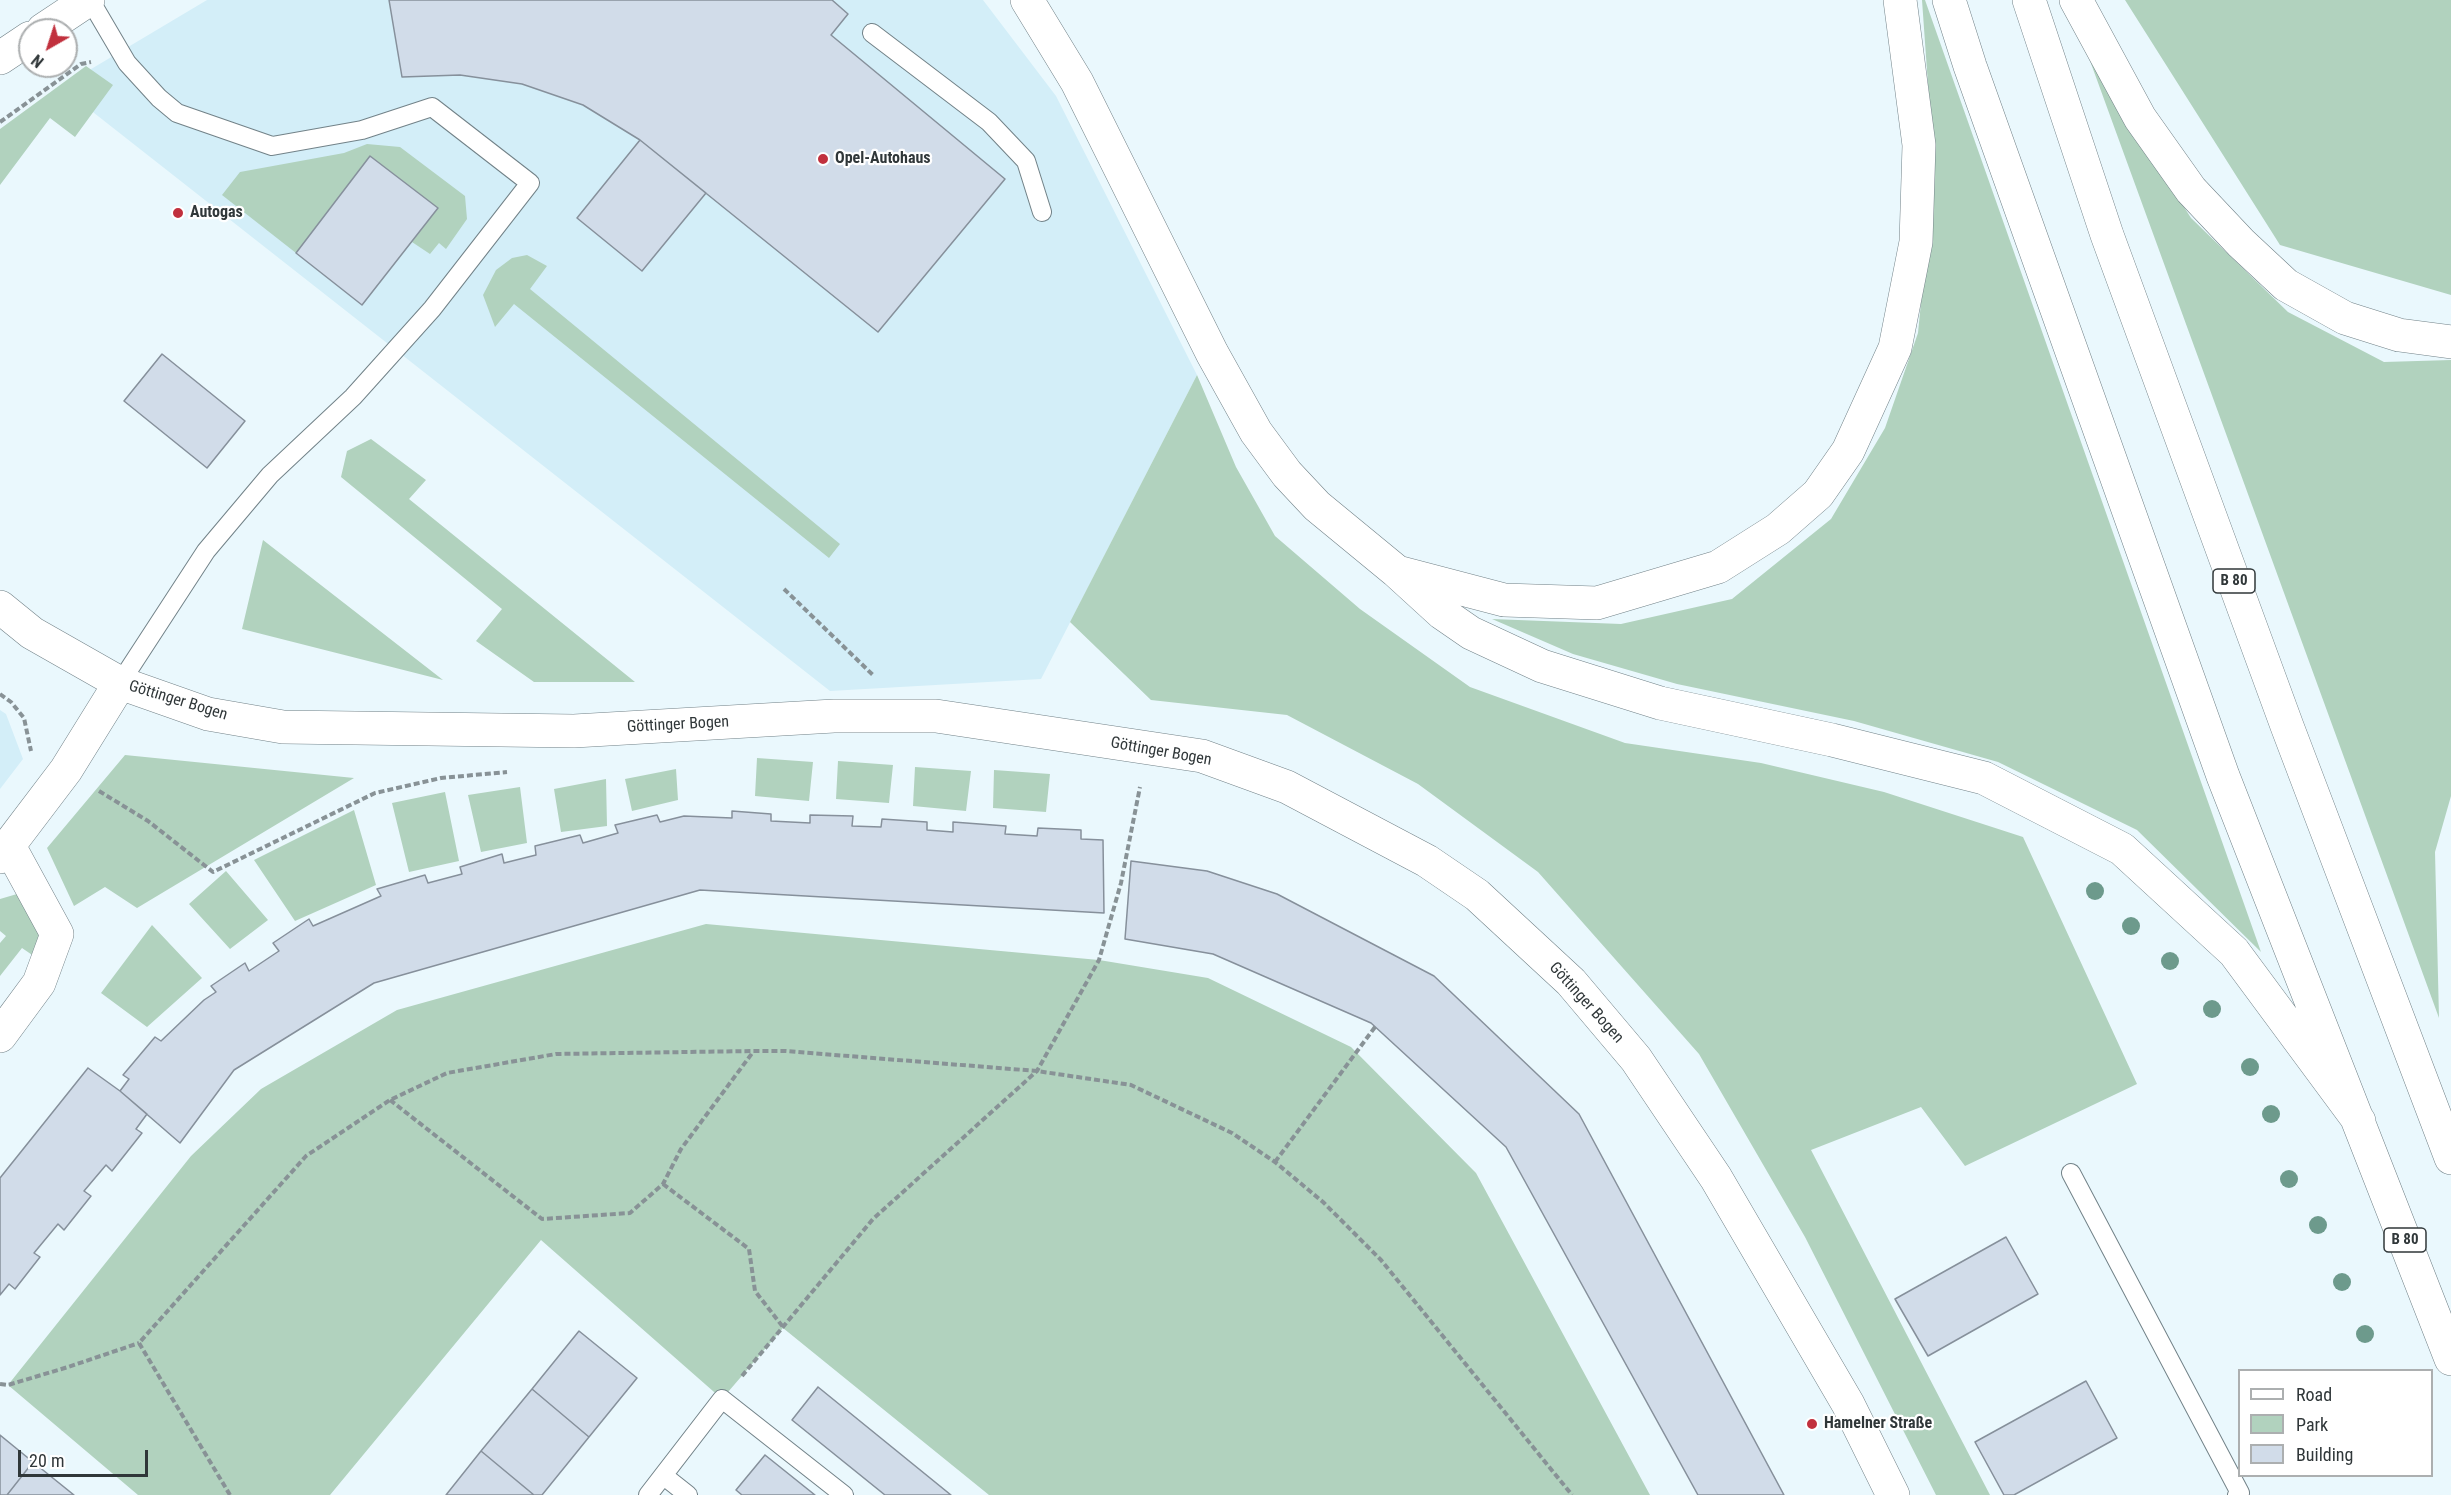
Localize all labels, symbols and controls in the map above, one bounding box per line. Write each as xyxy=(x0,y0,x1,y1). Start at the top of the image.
north arrow xyxy=(18,18,78,78)
text: N xyxy=(28,50,47,71)
place label: Opel-Autohaus xyxy=(835,149,931,169)
marker: Opel-Autohaus xyxy=(816,152,830,166)
place label: Autogas xyxy=(190,203,243,223)
marker: Autogas xyxy=(171,206,185,220)
road number: B 80 xyxy=(2213,569,2255,593)
street label: Göttinger Bogen xyxy=(126,677,230,725)
street label: Göttinger Bogen xyxy=(626,713,730,737)
street label: Göttinger Bogen xyxy=(1109,734,1213,770)
street label: Göttinger Bogen xyxy=(1545,959,1627,1047)
road number: B 80 xyxy=(2384,1228,2426,1252)
legend xyxy=(2238,1369,2433,1477)
text: Road xyxy=(2296,1384,2332,1405)
place label: Hamelner Straße xyxy=(1824,1414,1932,1434)
text: Park xyxy=(2296,1414,2328,1435)
marker: Hamelner Straße xyxy=(1805,1417,1819,1431)
scale bar xyxy=(21,1438,152,1476)
text: Building xyxy=(2296,1444,2353,1465)
text: 20 m xyxy=(29,1450,64,1471)

